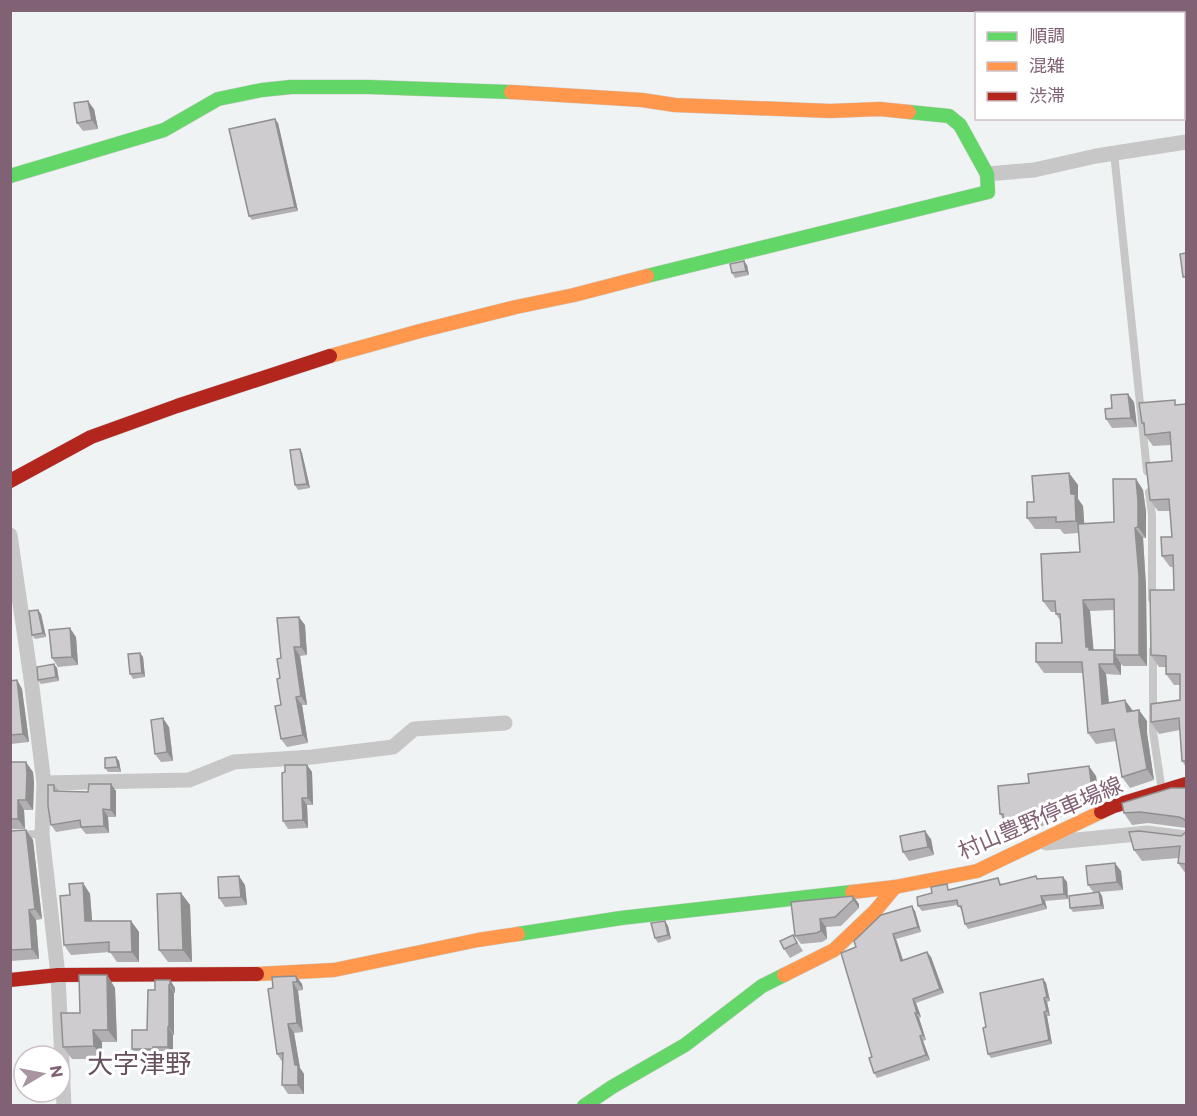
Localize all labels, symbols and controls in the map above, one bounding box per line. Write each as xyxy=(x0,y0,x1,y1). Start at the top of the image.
legend xyxy=(975,12,1185,120)
text: 順調 xyxy=(1029,24,1065,46)
text: 混雑 xyxy=(1029,54,1065,76)
text: 渋滞 xyxy=(1029,84,1065,106)
street label: 村山豊野停車場線 xyxy=(954,770,1126,864)
north arrow xyxy=(12,1044,72,1104)
district label: 大字津野 xyxy=(87,1047,191,1078)
text: N xyxy=(47,1064,68,1079)

